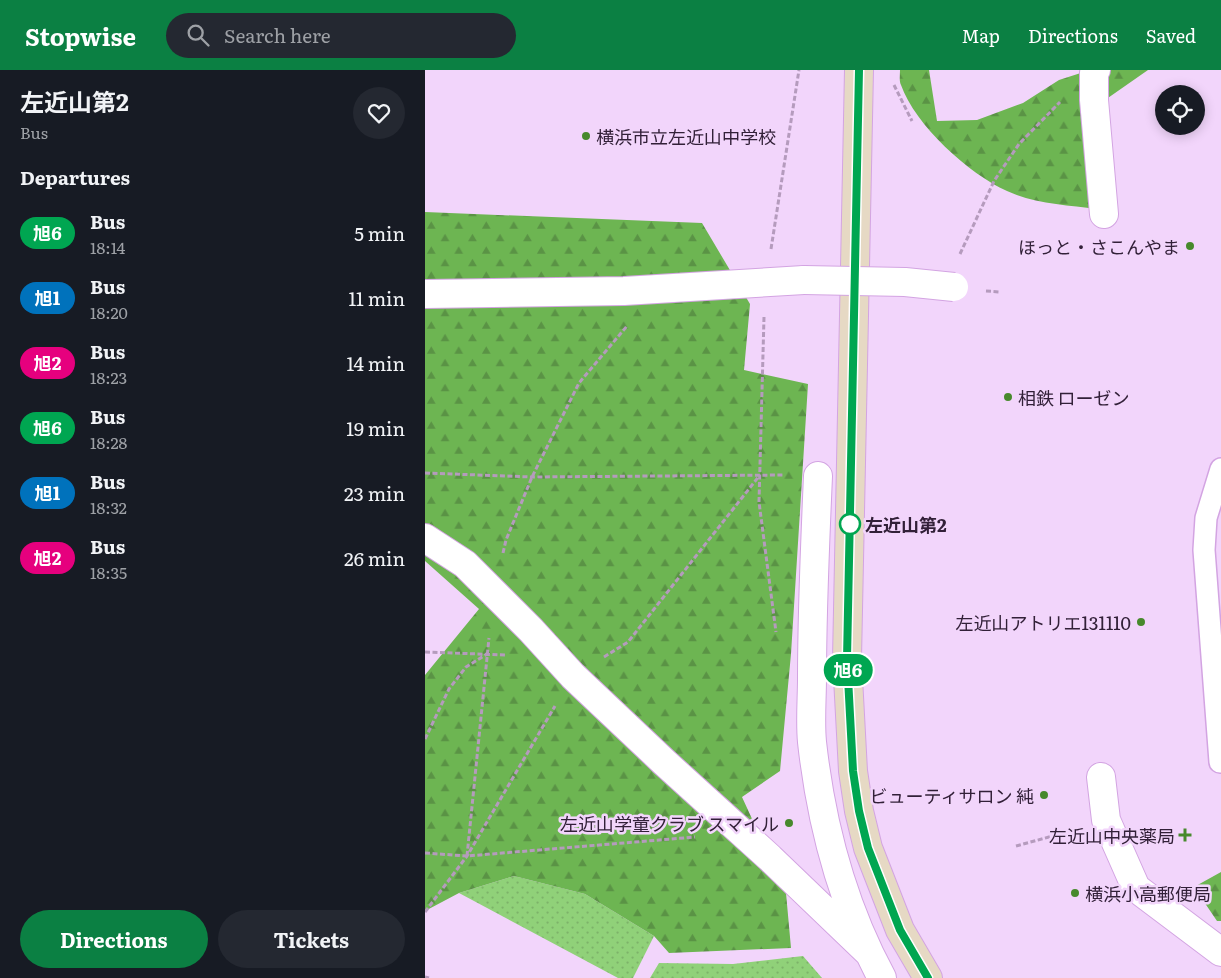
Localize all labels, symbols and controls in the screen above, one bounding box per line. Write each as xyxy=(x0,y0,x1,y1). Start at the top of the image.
search box xyxy=(166,13,516,58)
text: Stopwise xyxy=(25,18,136,53)
icon: search xyxy=(184,21,212,49)
text: Search here xyxy=(224,21,331,49)
text: Map xyxy=(962,22,1000,49)
text: Directions xyxy=(1028,22,1118,49)
text: Saved xyxy=(1146,22,1196,49)
text: 左近山第2 xyxy=(20,83,129,118)
map controls xyxy=(1155,85,1205,135)
button: locate xyxy=(1155,85,1205,135)
button: heart xyxy=(353,87,405,139)
text: Bus xyxy=(20,120,48,144)
place label: 横浜市立左近山中学校 xyxy=(596,123,776,150)
marker: 横浜市立左近山中学校 xyxy=(580,130,592,142)
text: Departures xyxy=(20,163,130,191)
text: Bus xyxy=(90,207,125,235)
text: 旭6 xyxy=(33,219,62,246)
text: 5 min xyxy=(354,219,405,247)
place label: ほっと・さこんやま xyxy=(1018,233,1180,260)
text: 18:14 xyxy=(90,235,125,259)
marker: ほっと・さこんやま xyxy=(1184,240,1196,252)
text: Bus xyxy=(90,272,125,300)
text: 旭1 xyxy=(35,284,60,311)
text: 11 min xyxy=(348,284,405,312)
text: 18:20 xyxy=(90,300,128,324)
text: Bus xyxy=(90,337,125,365)
text: 旭2 xyxy=(34,349,61,376)
text: 14 min xyxy=(346,349,405,377)
text: 18:23 xyxy=(90,365,127,389)
place label: 相鉄 ローゼン xyxy=(1018,384,1130,411)
marker: 相鉄 ローゼン xyxy=(1002,391,1014,403)
text: Bus xyxy=(90,402,125,430)
text: 旭6 xyxy=(33,414,62,441)
text: 19 min xyxy=(346,414,405,442)
text: 18:28 xyxy=(90,430,127,454)
text: Bus xyxy=(90,467,125,495)
text: 旭1 xyxy=(35,479,60,506)
text: 23 min xyxy=(344,479,405,507)
text: 18:32 xyxy=(90,495,127,519)
place label: 左近山第2 xyxy=(865,511,947,538)
marker: 左近山第2 xyxy=(839,513,861,535)
text: Bus xyxy=(90,532,125,560)
text: 旭2 xyxy=(34,544,61,571)
text: 26 min xyxy=(344,544,405,572)
text: 18:35 xyxy=(90,560,127,584)
place label: 左近山アトリエ131110 xyxy=(956,609,1131,636)
marker: 左近山アトリエ131110 xyxy=(1135,616,1147,628)
line badge: 旭6 xyxy=(825,654,871,686)
text: 旭6 xyxy=(834,656,862,683)
place label: ビューティサロン 純 xyxy=(869,782,1034,809)
marker: ビューティサロン 純 xyxy=(1038,789,1050,801)
place label: 左近山学童クラブ スマイル xyxy=(560,810,779,837)
marker: 左近山学童クラブ スマイル xyxy=(783,817,795,829)
place label: 左近山中央薬局 xyxy=(1049,822,1175,849)
marker: 左近山中央薬局 xyxy=(1179,829,1191,841)
place label: 横浜小高郵便局 xyxy=(1085,880,1211,907)
marker: 横浜小高郵便局 xyxy=(1069,887,1081,899)
button: Directions xyxy=(20,910,208,968)
button: Tickets xyxy=(218,910,405,968)

